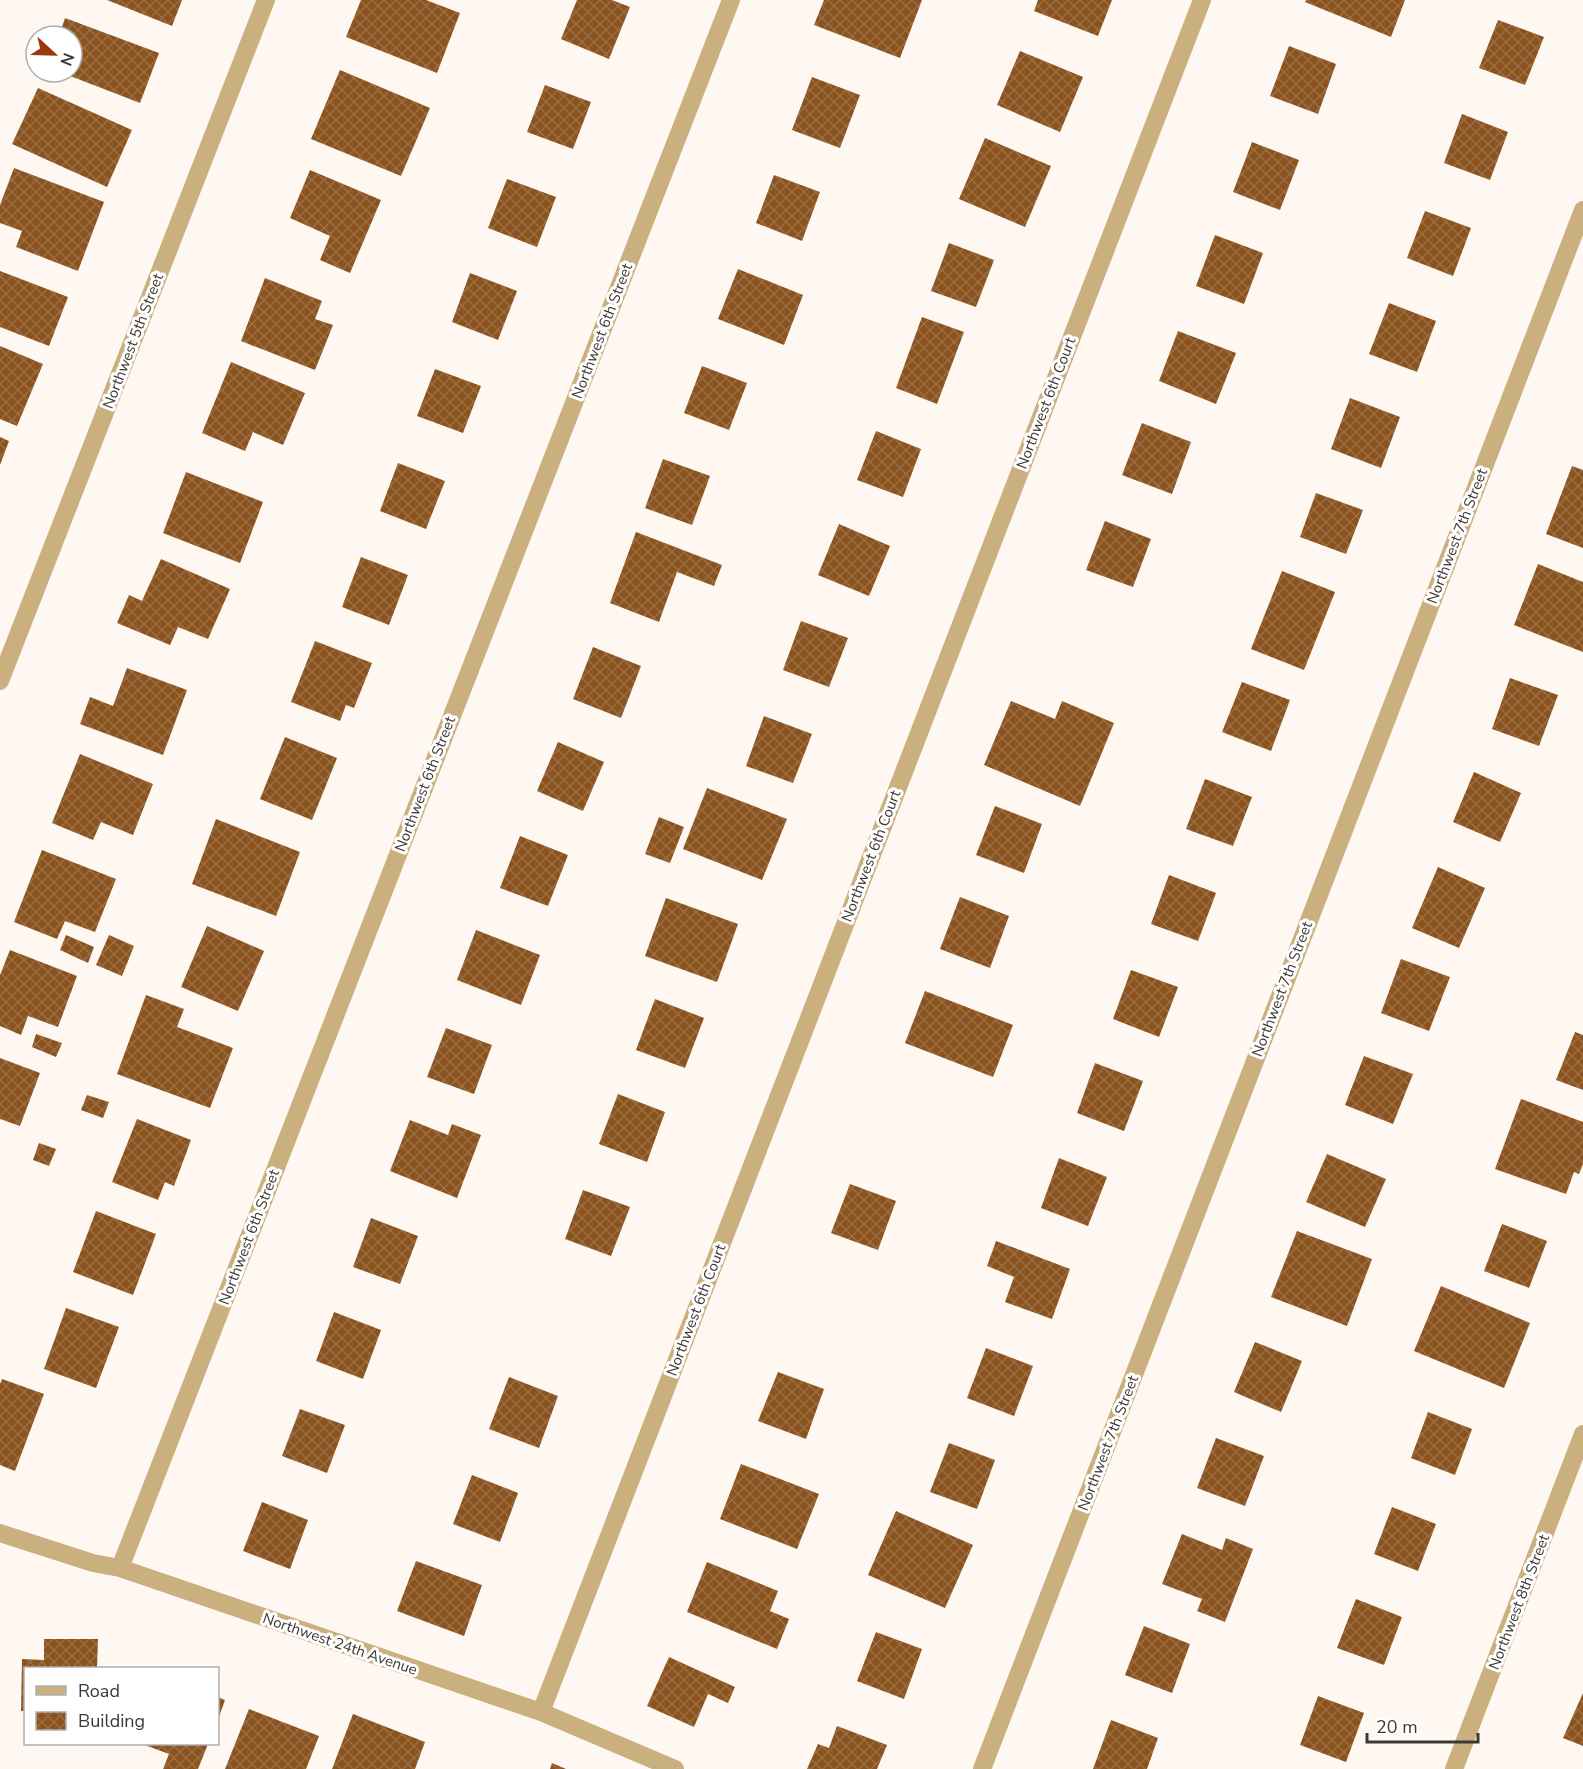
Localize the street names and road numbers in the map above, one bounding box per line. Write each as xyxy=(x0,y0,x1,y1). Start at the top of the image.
street label: Northwest 6th Street xyxy=(567,260,637,401)
street label: Northwest 5th Street xyxy=(98,270,168,411)
street label: Northwest 6th Court xyxy=(1012,334,1081,472)
street label: Northwest 7th Street xyxy=(1422,465,1492,606)
street label: Northwest 6th Street xyxy=(390,713,460,854)
street label: Northwest 6th Court xyxy=(837,787,906,925)
street label: Northwest 7th Street xyxy=(1247,918,1317,1059)
street label: Northwest 6th Street xyxy=(214,1166,284,1307)
street label: Northwest 6th Court xyxy=(662,1241,731,1379)
street label: Northwest 7th Street xyxy=(1073,1372,1143,1513)
street label: Northwest 8th Street xyxy=(1484,1531,1554,1672)
street label: Northwest 24th Avenue xyxy=(260,1608,420,1680)

